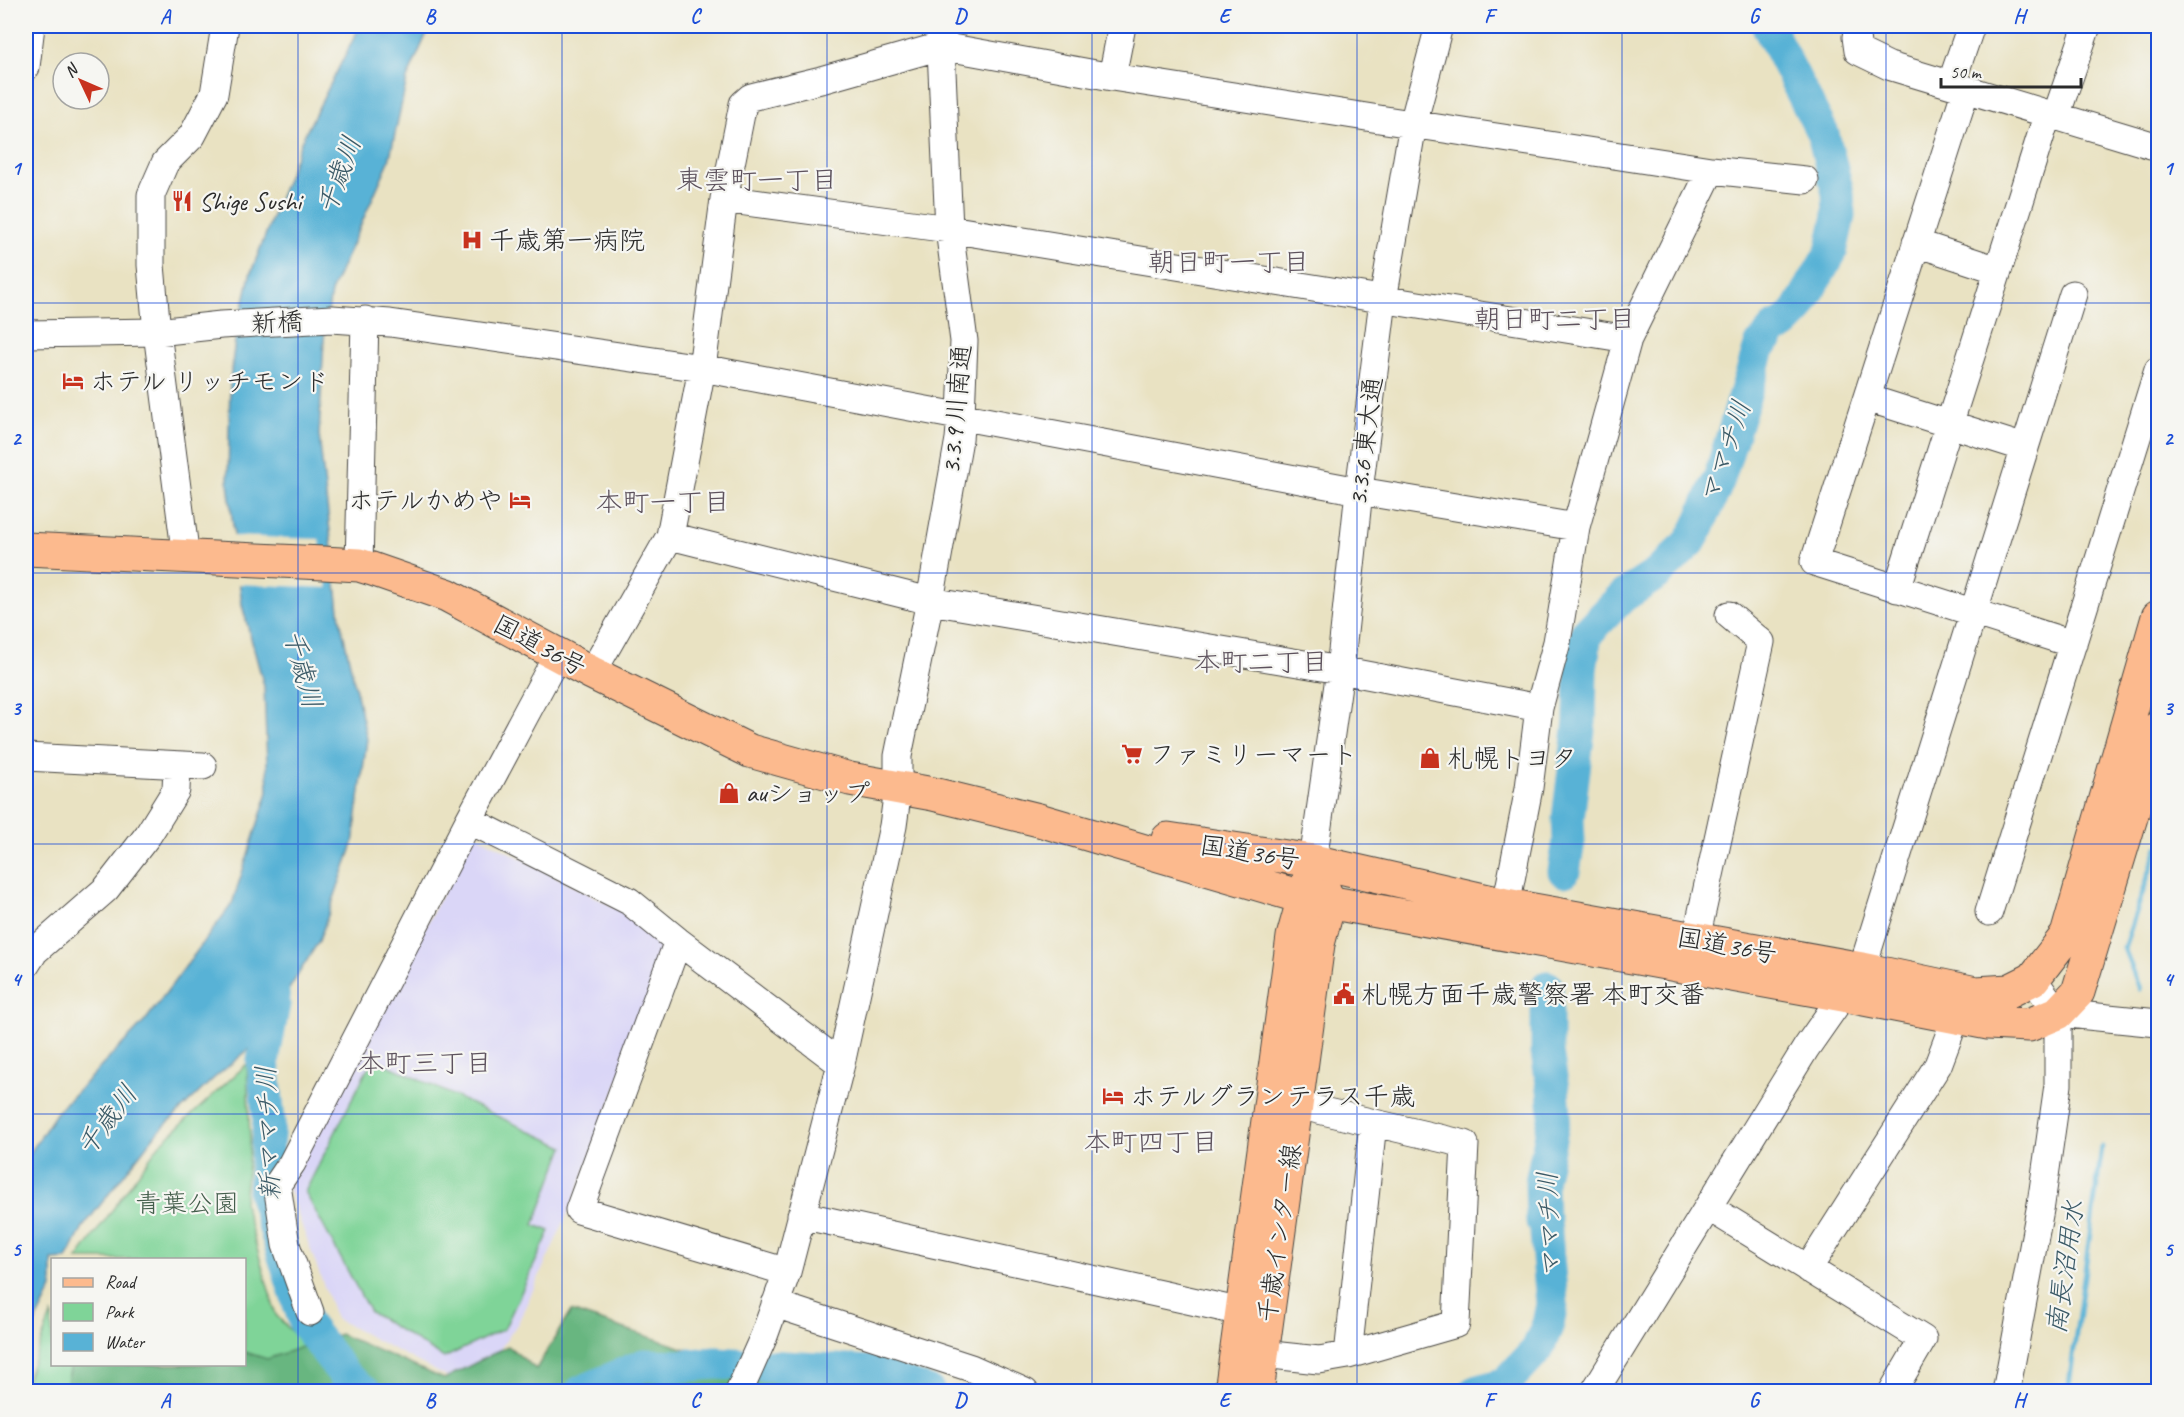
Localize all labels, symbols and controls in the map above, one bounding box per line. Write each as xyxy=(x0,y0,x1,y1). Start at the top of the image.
text: A xyxy=(160,4,172,29)
text: B xyxy=(425,4,437,29)
text: C xyxy=(690,4,702,29)
text: D xyxy=(954,4,968,29)
text: E xyxy=(1219,4,1233,29)
text: F xyxy=(1484,4,1498,29)
text: G xyxy=(1749,4,1762,29)
text: H xyxy=(2013,4,2028,29)
north arrow xyxy=(51,51,111,111)
scale bar xyxy=(1941,51,2080,89)
text: N xyxy=(60,59,84,82)
text: 50 m xyxy=(1950,61,1983,83)
water label: 千歳川 xyxy=(309,131,369,219)
text: 1 xyxy=(12,156,23,181)
text: 1 xyxy=(2164,156,2175,181)
district label: 東雲町一丁目 xyxy=(676,163,838,197)
place label: Shige Sushi xyxy=(199,185,304,218)
restaurant icon: Shige Sushi xyxy=(170,189,194,213)
place label: 千歳第一病院 xyxy=(489,224,645,257)
hospital icon: 千歳第一病院 xyxy=(460,228,484,252)
district label: 朝日町一丁目 xyxy=(1148,245,1310,279)
district label: 朝日町二丁目 xyxy=(1474,302,1636,336)
street label: 新橋 xyxy=(250,305,304,340)
street label: 3.3.9 川南通 xyxy=(934,343,979,475)
place label: ホテル リッチモンド xyxy=(90,365,329,398)
hotel icon: ホテル リッチモンド xyxy=(61,369,85,393)
street label: 3.3.6 東大通 xyxy=(1341,375,1390,507)
water label: ママチ川 xyxy=(1691,395,1759,509)
text: 2 xyxy=(12,426,23,451)
text: 2 xyxy=(2164,426,2175,451)
place label: ホテルかめや xyxy=(348,484,503,517)
district label: 本町一丁目 xyxy=(596,485,731,519)
hotel icon: ホテルかめや xyxy=(508,488,532,512)
street label: 国道36号 xyxy=(487,607,592,684)
water label: 千歳川 xyxy=(276,625,330,713)
district label: 本町二丁目 xyxy=(1194,645,1329,679)
text: 3 xyxy=(12,696,23,721)
text: 3 xyxy=(2164,696,2175,721)
place label: ファミリーマート xyxy=(1149,738,1358,771)
supermarket icon: ファミリーマート xyxy=(1120,742,1144,766)
place label: 札幌トヨタ xyxy=(1447,742,1577,775)
shop icon: 札幌トヨタ xyxy=(1418,746,1442,770)
place label: auショップ xyxy=(746,777,870,810)
shop icon: auショップ xyxy=(717,781,741,805)
street label: 国道36号 xyxy=(1197,828,1303,877)
street label: 国道36号 xyxy=(1674,920,1780,971)
text: 4 xyxy=(12,967,24,992)
text: 4 xyxy=(2164,967,2176,992)
place label: 札幌方面千歳警察署 本町交番 xyxy=(1361,978,1705,1011)
public building icon: 札幌方面千歳警察署 本町交番 xyxy=(1332,982,1356,1006)
district label: 本町三丁目 xyxy=(358,1046,493,1080)
water label: 新ママチ川 xyxy=(249,1065,287,1201)
water label: 千歳川 xyxy=(69,1077,145,1163)
place label: ホテルグランテラス千歳 xyxy=(1130,1080,1415,1113)
hotel icon: ホテルグランテラス千歳 xyxy=(1101,1084,1125,1108)
district label: 本町四丁目 xyxy=(1084,1125,1219,1159)
street label: 千歳インター線 xyxy=(1251,1141,1308,1325)
water label: ママチ川 xyxy=(1530,1170,1568,1280)
park label: 青葉公園 xyxy=(135,1187,239,1220)
water label: 南長沼用水 xyxy=(2039,1198,2091,1336)
text: 5 xyxy=(12,1237,23,1262)
text: 5 xyxy=(2164,1237,2175,1262)
legend xyxy=(51,1258,246,1366)
text: Road xyxy=(105,1271,138,1293)
text: Park xyxy=(105,1301,135,1323)
text: Water xyxy=(105,1331,146,1353)
text: A xyxy=(160,1388,172,1413)
text: B xyxy=(425,1388,437,1413)
text: C xyxy=(690,1388,702,1413)
text: D xyxy=(954,1388,968,1413)
text: E xyxy=(1219,1388,1233,1413)
text: F xyxy=(1484,1388,1498,1413)
text: G xyxy=(1749,1388,1762,1413)
text: H xyxy=(2013,1388,2028,1413)

